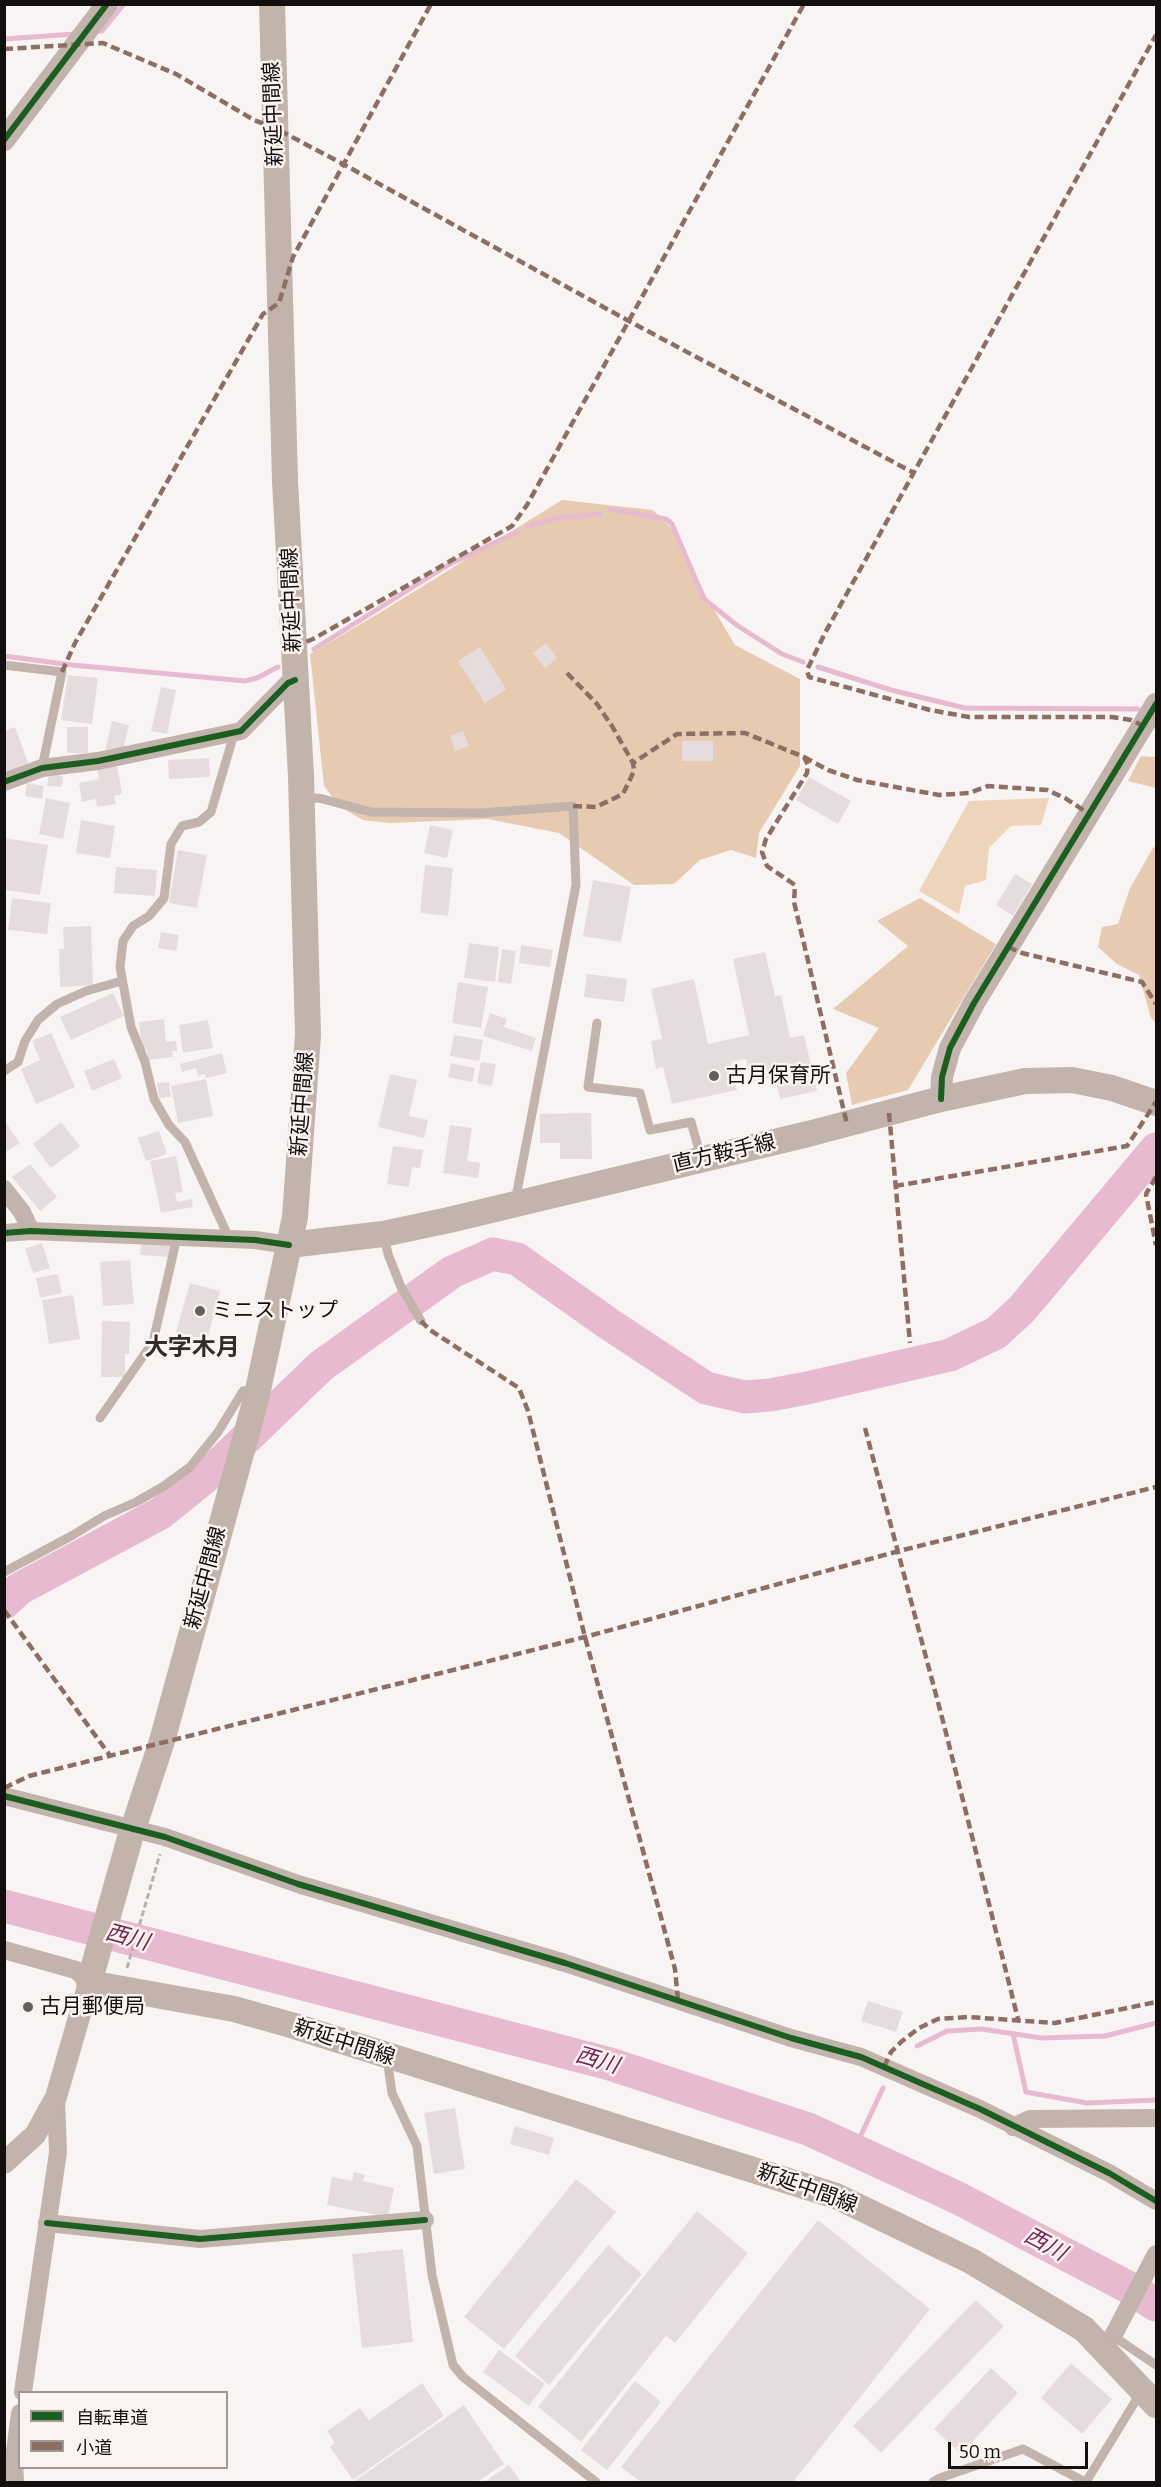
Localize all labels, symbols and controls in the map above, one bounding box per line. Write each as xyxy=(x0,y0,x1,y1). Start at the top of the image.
street label: 新延中間線 xyxy=(260,61,288,167)
street label: 新延中間線 xyxy=(278,547,306,653)
street label: 新延中間線 xyxy=(287,1051,319,1157)
place label: 古月保育所 xyxy=(726,1063,831,1089)
marker: 古月保育所 xyxy=(707,1069,721,1083)
street label: 直方鞍手線 xyxy=(670,1130,778,1178)
place label: ミニストップ xyxy=(212,1298,338,1324)
marker: ミニストップ xyxy=(193,1304,207,1318)
district label: 大字木月 xyxy=(144,1334,240,1362)
street label: 新延中間線 xyxy=(180,1524,232,1632)
water label: 西川 xyxy=(102,1920,152,1956)
place label: 古月郵便局 xyxy=(40,1994,145,2020)
marker: 古月郵便局 xyxy=(21,2000,35,2014)
street label: 新延中間線 xyxy=(290,2015,398,2071)
water label: 西川 xyxy=(572,2042,622,2080)
street label: 新延中間線 xyxy=(753,2159,861,2219)
water label: 西川 xyxy=(1019,2223,1071,2267)
legend xyxy=(18,2391,228,2469)
text: 自転車道 xyxy=(76,2407,148,2429)
scale bar xyxy=(951,2430,1090,2468)
text: 小道 xyxy=(76,2437,112,2459)
text: 50 m xyxy=(959,2441,1001,2463)

